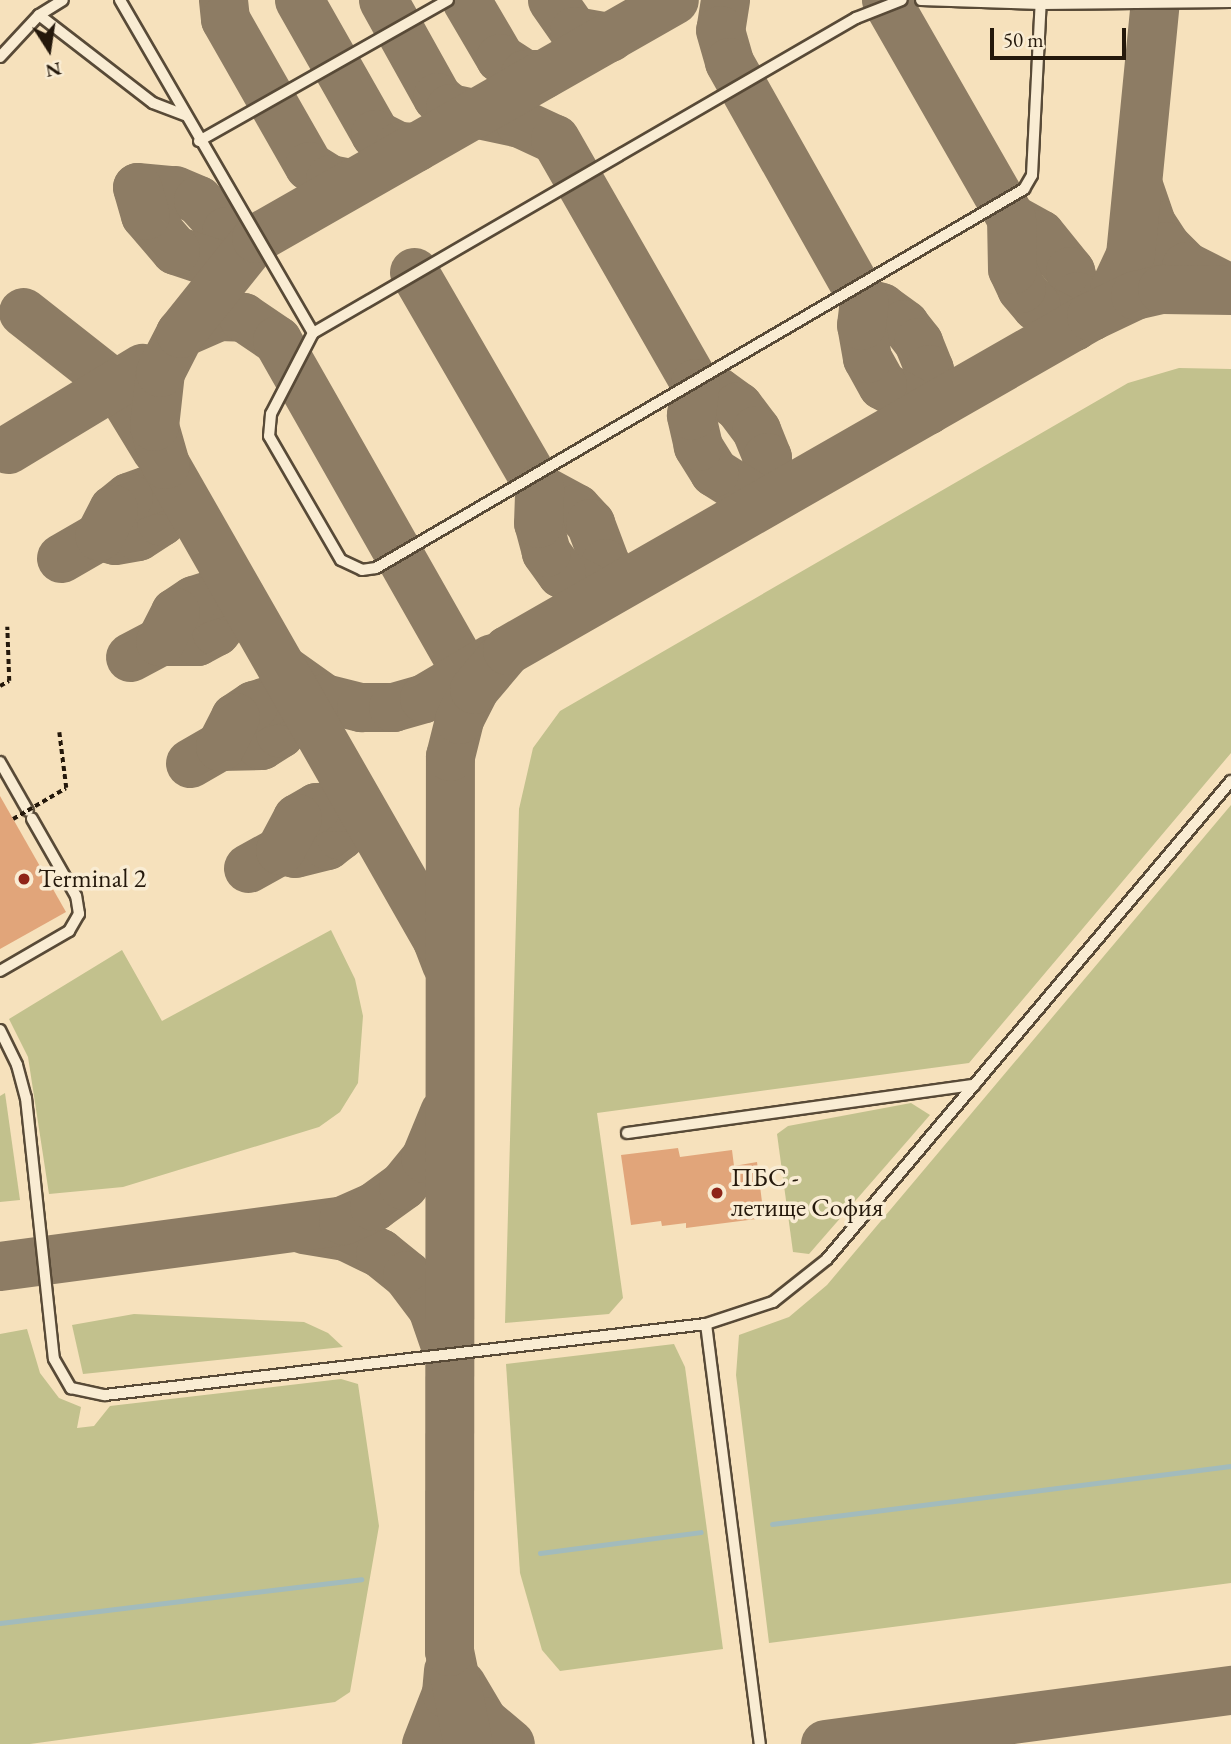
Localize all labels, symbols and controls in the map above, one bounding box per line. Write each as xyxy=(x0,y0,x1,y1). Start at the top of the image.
north arrow xyxy=(14,14,84,84)
scale bar xyxy=(993,14,1130,58)
text: 50 m xyxy=(1003,26,1044,53)
text: N xyxy=(43,56,64,84)
place label: Terminal 2 xyxy=(38,863,146,895)
marker: Terminal 2 xyxy=(16,871,32,887)
place label: ПБС - летище София xyxy=(731,1162,883,1224)
marker: ПБС - летище София xyxy=(709,1185,725,1201)

